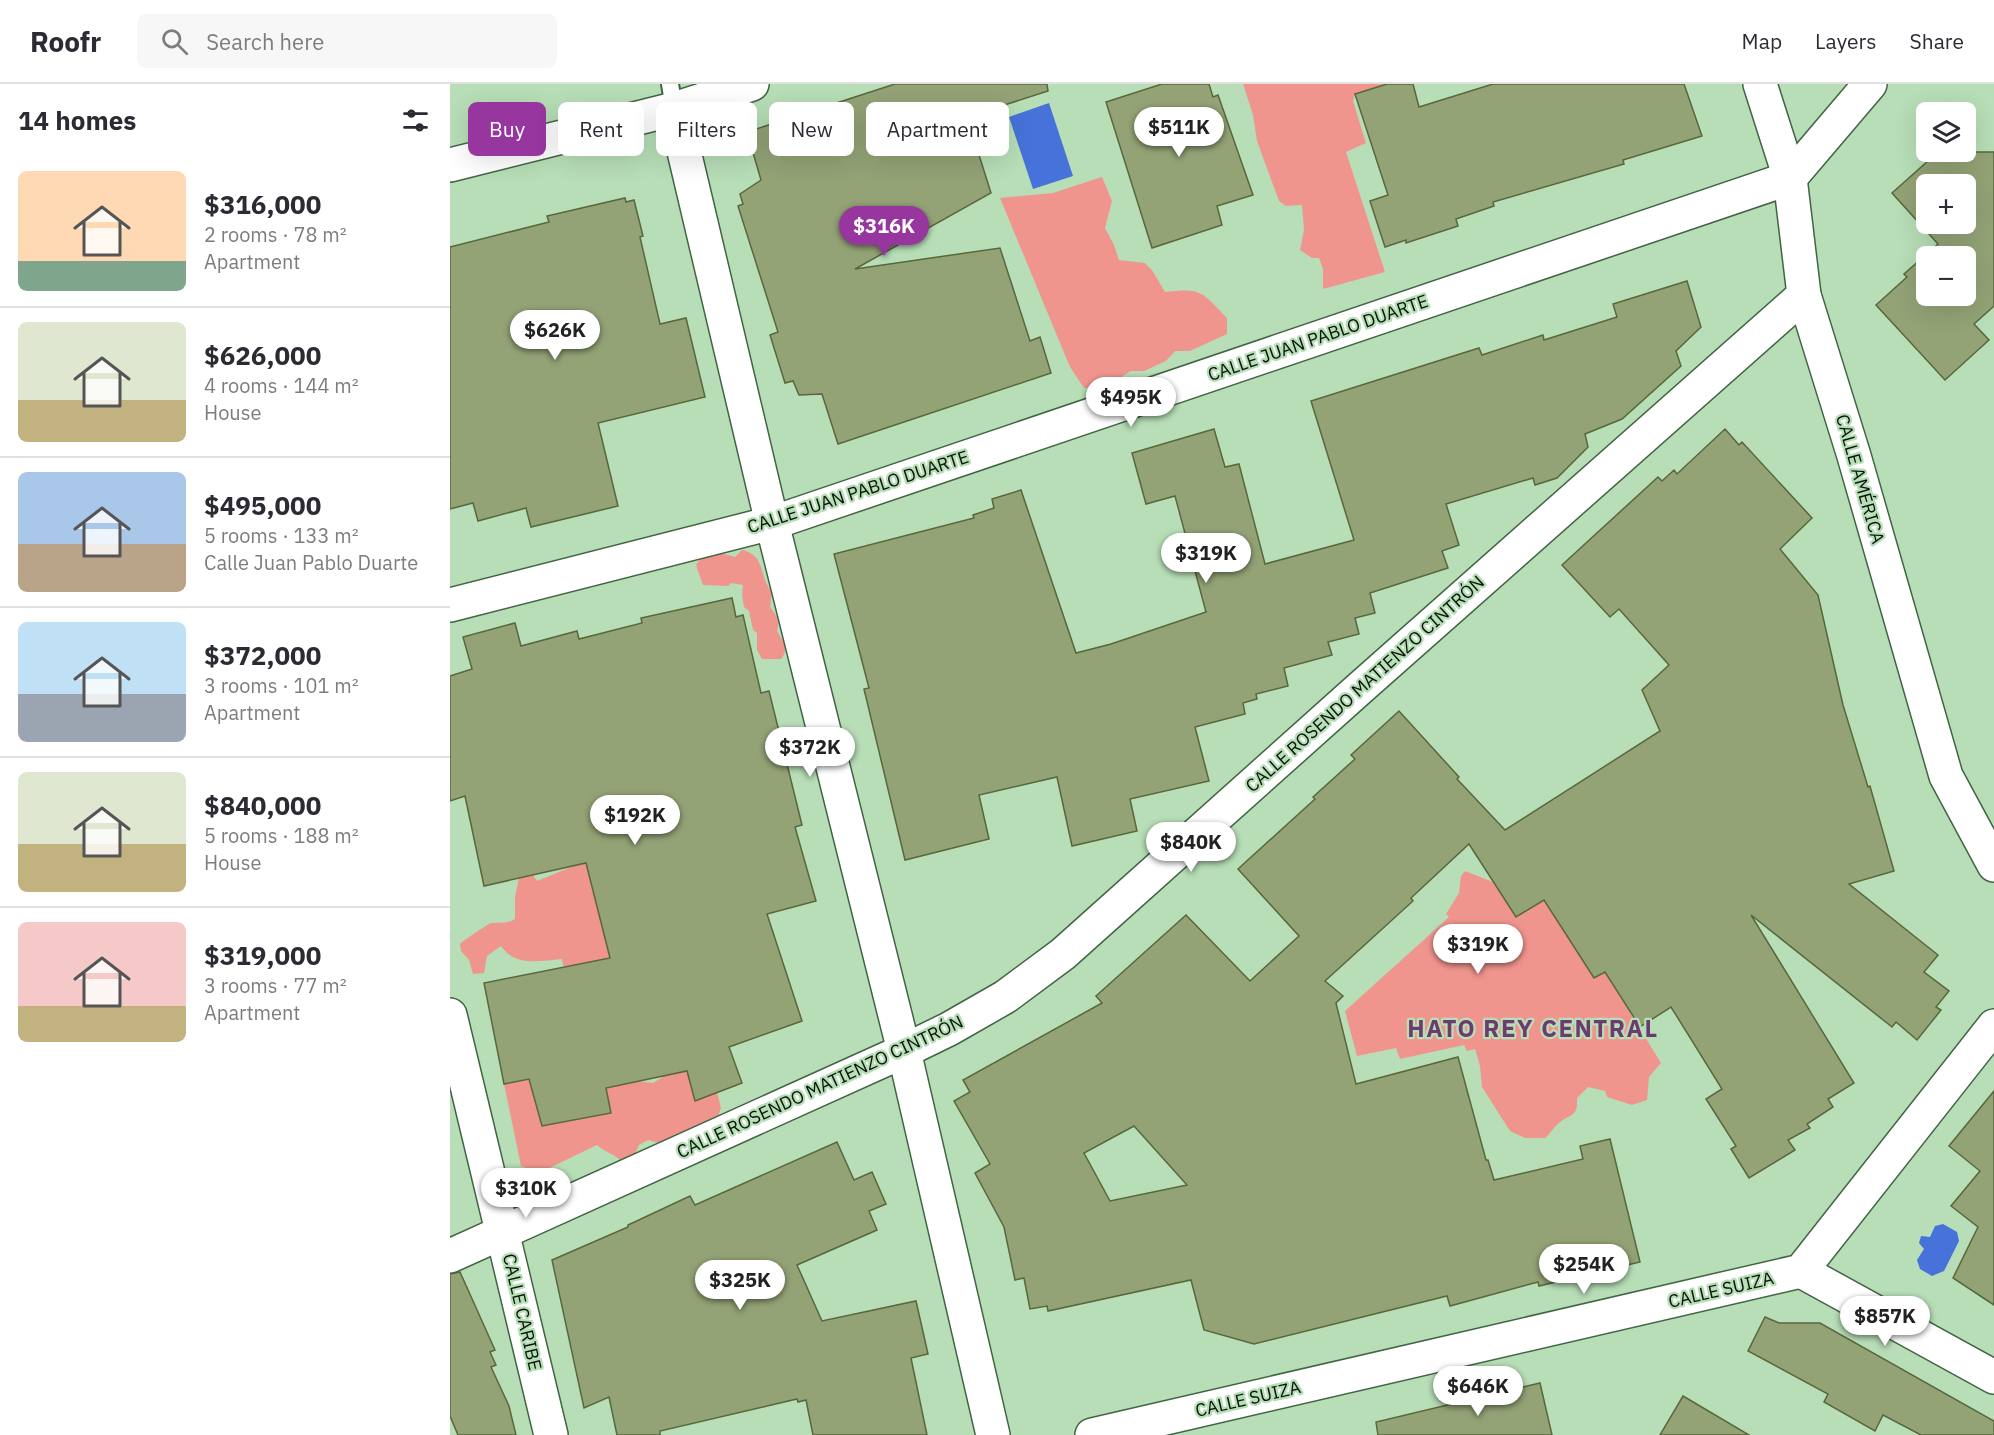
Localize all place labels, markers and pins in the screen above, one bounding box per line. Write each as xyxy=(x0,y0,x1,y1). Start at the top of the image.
pin: $511K xyxy=(1137,107,1221,158)
pin: $316K xyxy=(842,206,926,257)
pin: $626K xyxy=(513,310,597,361)
pin: $495K xyxy=(1089,377,1173,428)
pin: $319K xyxy=(1164,533,1248,584)
pin: $372K xyxy=(768,727,852,778)
pin: $192K xyxy=(593,795,677,846)
pin: $840K xyxy=(1149,822,1233,873)
pin: $319K xyxy=(1436,924,1520,975)
pin: $310K xyxy=(484,1168,568,1219)
pin: $254K xyxy=(1542,1244,1626,1295)
pin: $325K xyxy=(698,1260,782,1311)
pin: $857K xyxy=(1843,1296,1927,1347)
pin: $646K xyxy=(1436,1366,1520,1417)

